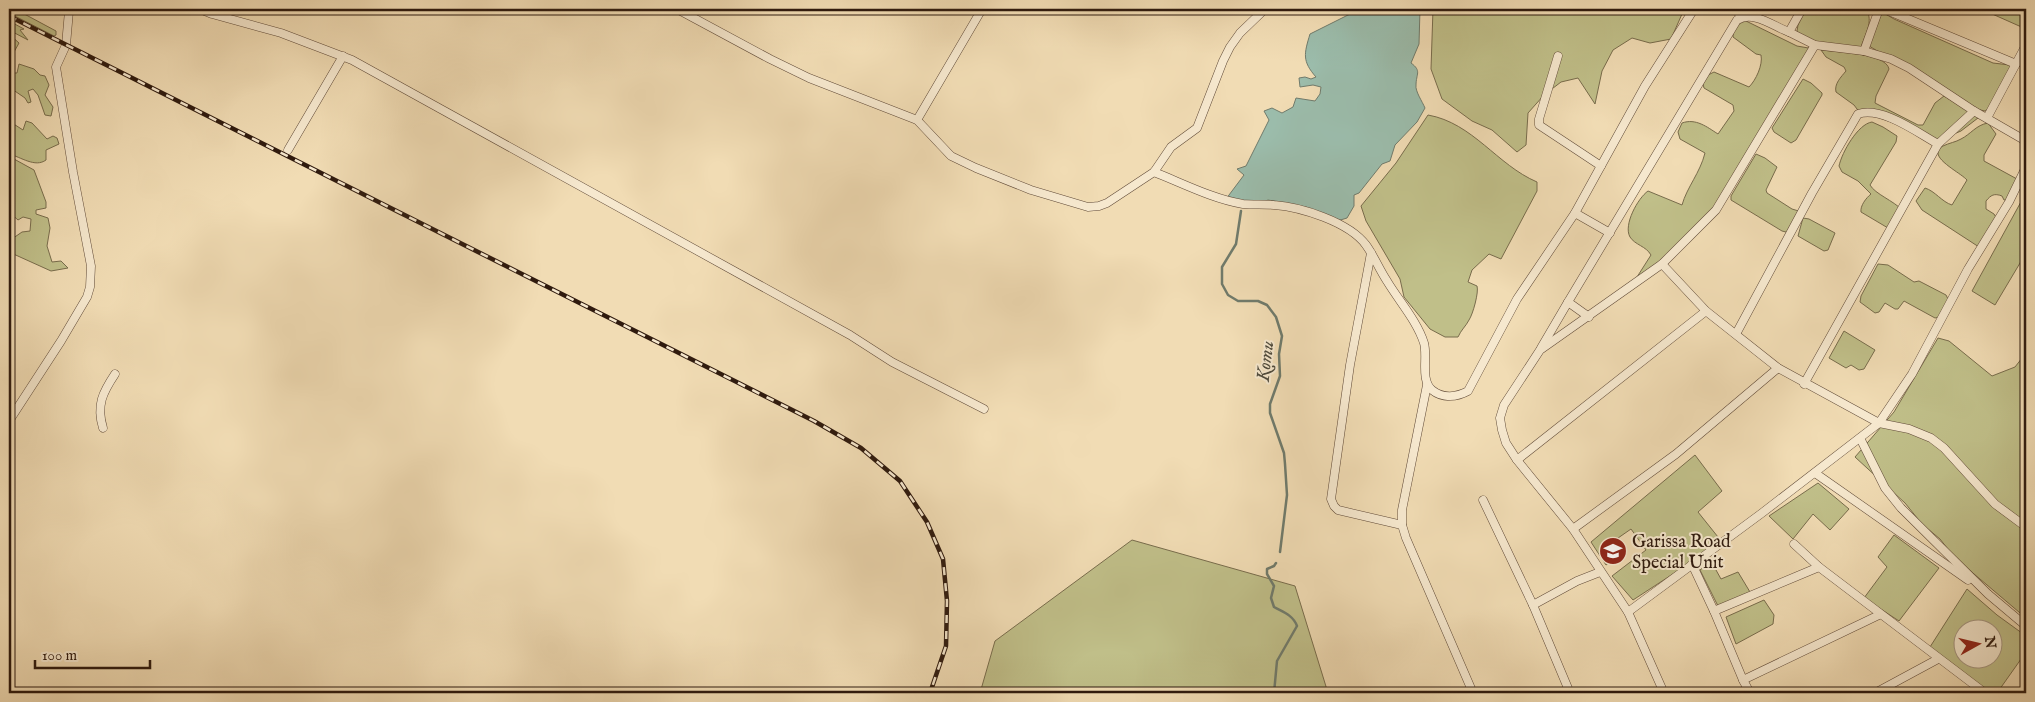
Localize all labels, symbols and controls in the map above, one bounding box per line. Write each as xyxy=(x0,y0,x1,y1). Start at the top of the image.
water label: Komu xyxy=(1251,340,1280,384)
place label: Garissa Road Special Unit xyxy=(1632,531,1731,575)
school or university icon: Garissa Road Special Unit xyxy=(1598,536,1628,566)
north arrow xyxy=(1952,620,2002,670)
text: N xyxy=(1980,634,2000,650)
scale bar xyxy=(35,637,150,669)
text: 100 m xyxy=(42,646,78,665)

